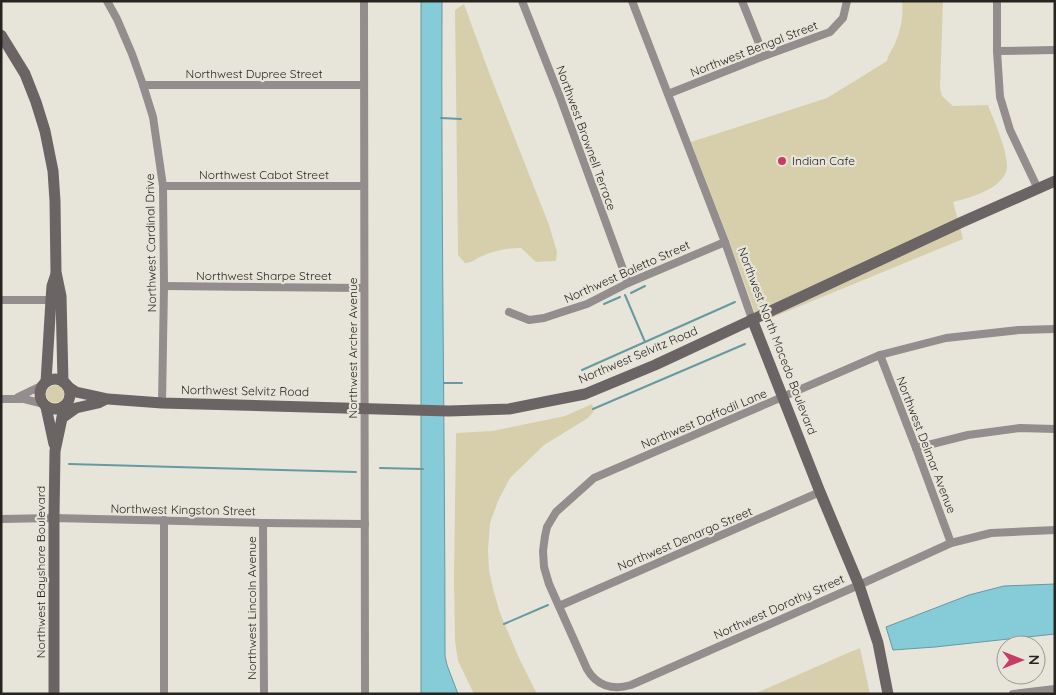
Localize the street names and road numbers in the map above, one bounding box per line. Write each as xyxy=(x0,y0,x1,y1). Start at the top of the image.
street label: Northwest Bengal Street xyxy=(688,17,820,80)
street label: Northwest Brownell Terrace xyxy=(553,63,620,213)
street label: Northwest Dupree Street xyxy=(186,66,322,81)
street label: Northwest Cabot Street xyxy=(199,167,329,182)
street label: Northwest Cardinal Drive xyxy=(142,173,159,312)
street label: Northwest Baletto Street xyxy=(562,237,692,306)
street label: Northwest North Macedo Boulevard xyxy=(735,245,820,437)
street label: Northwest Sharpe Street xyxy=(196,268,332,283)
street label: Northwest Archer Avenue xyxy=(345,277,360,419)
street label: Northwest Selvitz Road xyxy=(576,323,700,386)
street label: Northwest Delmar Avenue xyxy=(893,374,960,516)
street label: Northwest Selvitz Road xyxy=(181,382,309,399)
street label: Northwest Daffodil Lane xyxy=(639,385,769,452)
street label: Northwest Bayshore Boulevard xyxy=(33,486,48,658)
street label: Northwest Kingston Street xyxy=(110,501,256,518)
street label: Northwest Denargo Street xyxy=(615,503,754,574)
street label: Northwest Lincoln Avenue xyxy=(244,536,259,680)
street label: Northwest Dorothy Street xyxy=(711,571,847,642)

